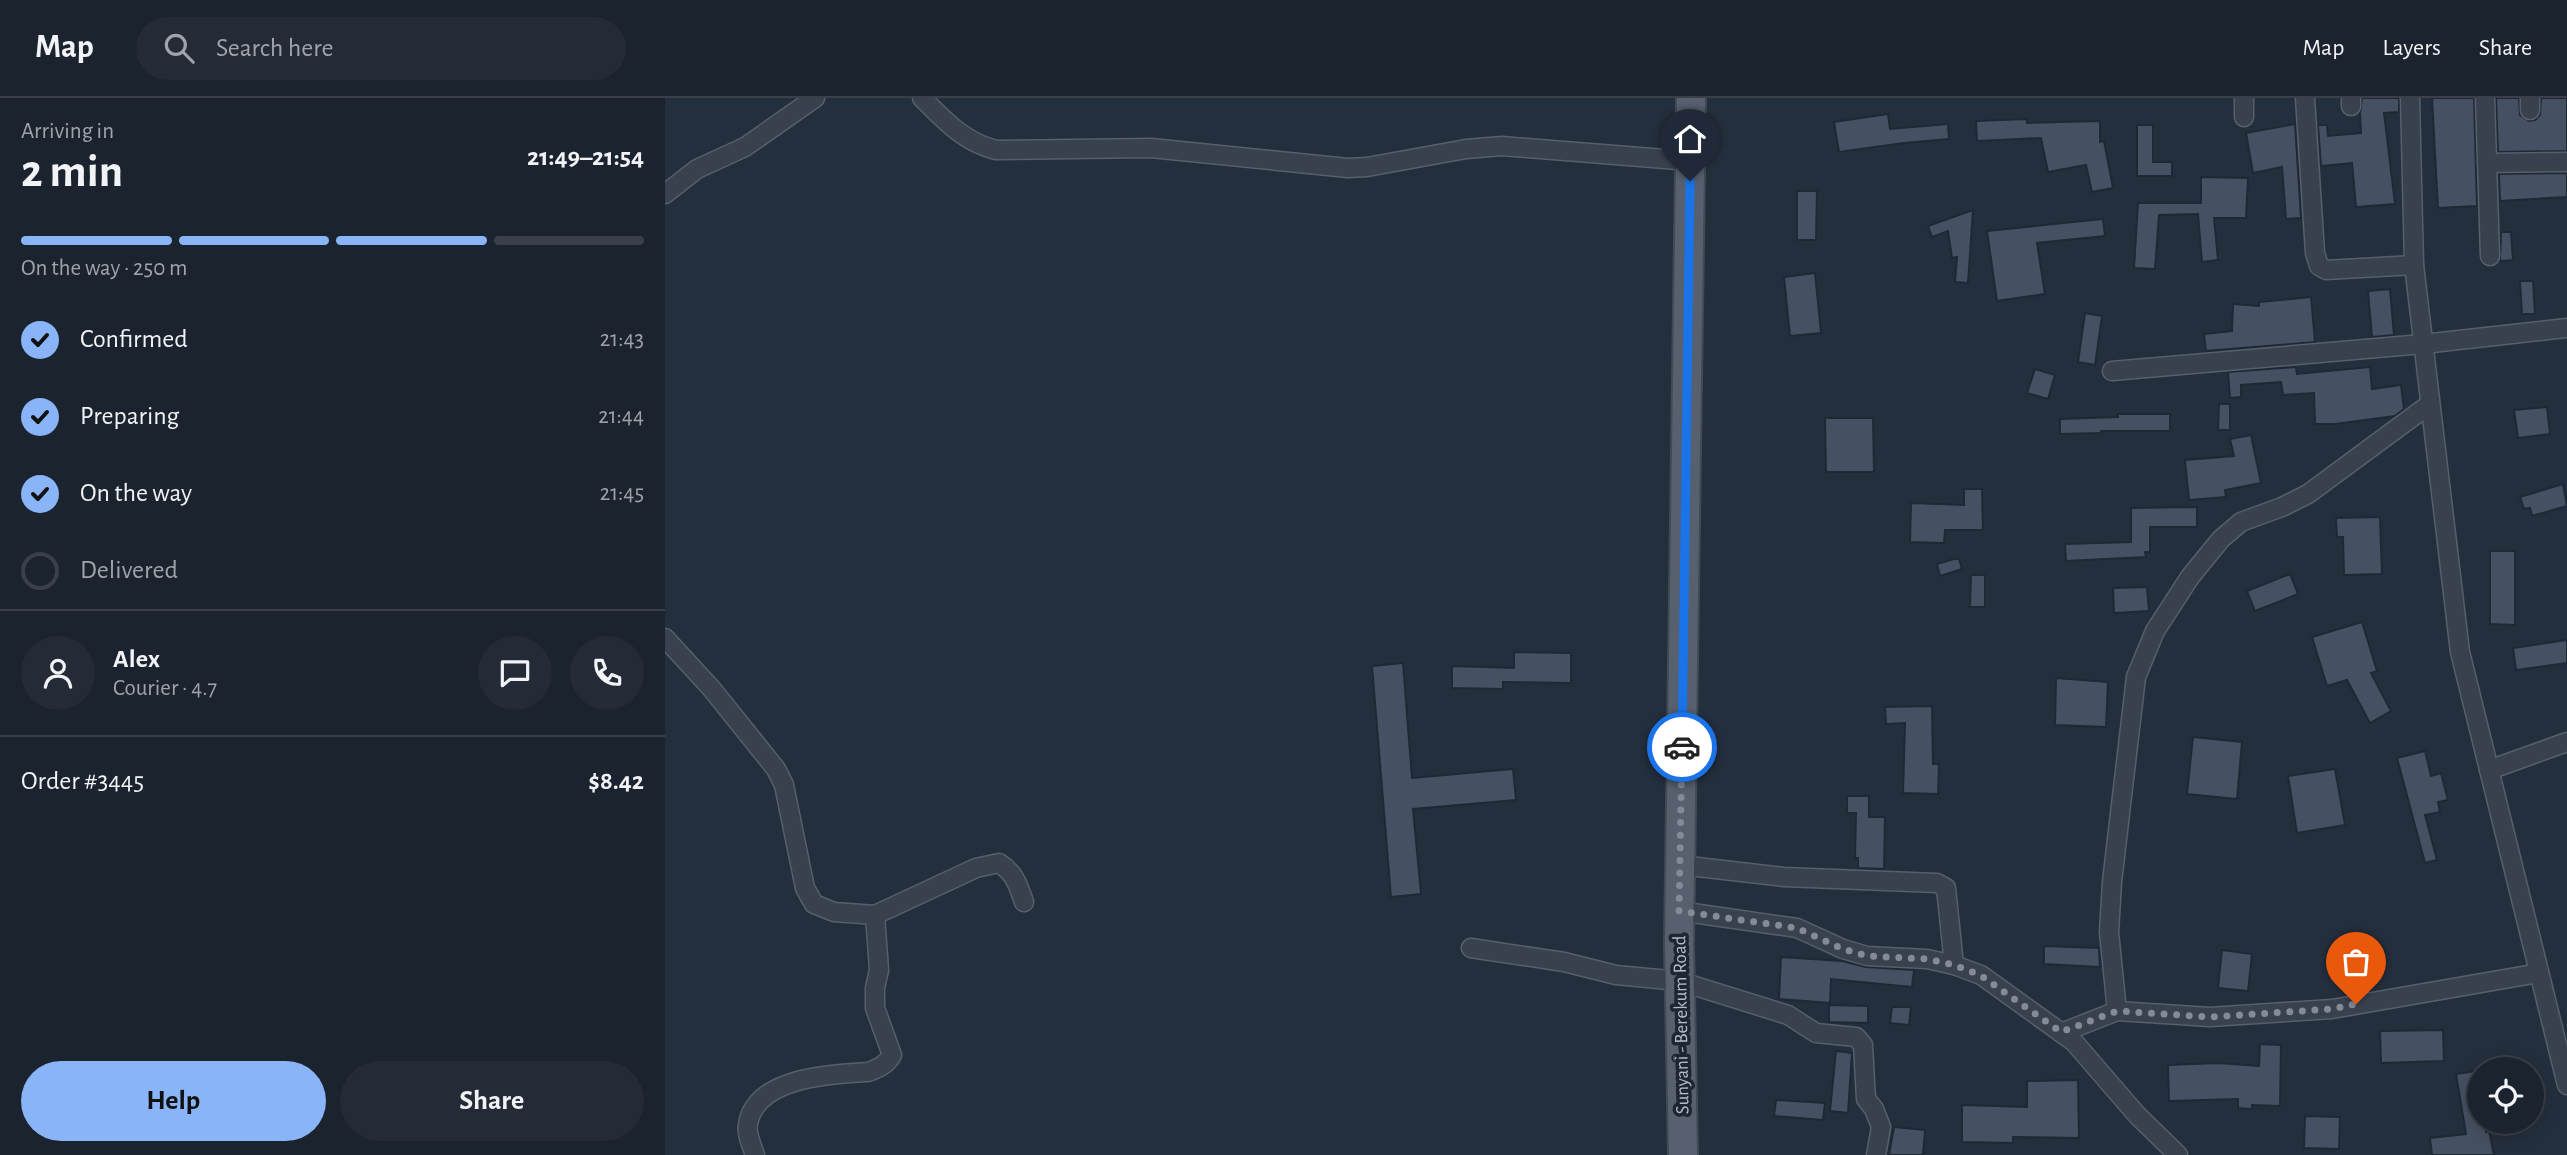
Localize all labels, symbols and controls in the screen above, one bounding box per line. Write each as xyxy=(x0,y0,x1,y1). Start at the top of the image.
search box xyxy=(136,17,626,80)
icon: search xyxy=(160,29,198,67)
text: Map xyxy=(35,31,94,64)
text: Search here xyxy=(216,35,334,61)
text: Map xyxy=(2302,36,2344,60)
text: Layers xyxy=(2382,36,2441,60)
text: Share xyxy=(2479,36,2532,60)
pin xyxy=(1660,109,1720,181)
text: Arriving in xyxy=(21,120,114,143)
icon: home xyxy=(1671,120,1709,158)
text: 21:49–21:54 xyxy=(527,144,644,170)
text: 2 min xyxy=(21,149,123,195)
text: On the way · 250 m xyxy=(21,257,188,280)
icon: check xyxy=(21,321,59,359)
text: Confirmed xyxy=(80,326,188,352)
text: 21:43 xyxy=(600,328,644,351)
icon: check xyxy=(21,398,59,436)
text: Preparing xyxy=(80,403,179,429)
text: 21:44 xyxy=(598,405,644,428)
icon: check xyxy=(21,475,59,513)
text: On the way xyxy=(80,480,192,506)
text: 21:45 xyxy=(600,482,644,505)
text: Delivered xyxy=(80,557,178,583)
button: person xyxy=(21,636,95,710)
button: chat xyxy=(478,636,552,710)
button: phone xyxy=(570,636,644,710)
text: Alex xyxy=(113,646,160,672)
text: Courier · 4.7 xyxy=(113,677,217,700)
courier xyxy=(1647,712,1717,782)
icon: car xyxy=(1663,728,1701,766)
text: Order #3445 xyxy=(21,768,144,794)
text: $8.42 xyxy=(588,768,644,794)
pin xyxy=(2326,932,2386,1004)
street label: Sunyani - Berekum Road xyxy=(1670,935,1693,1115)
icon: bag xyxy=(2337,943,2375,981)
map controls xyxy=(2467,1057,2544,1134)
button: locate xyxy=(2467,1057,2544,1134)
button: Help xyxy=(21,1061,326,1141)
button: Share xyxy=(340,1061,644,1141)

